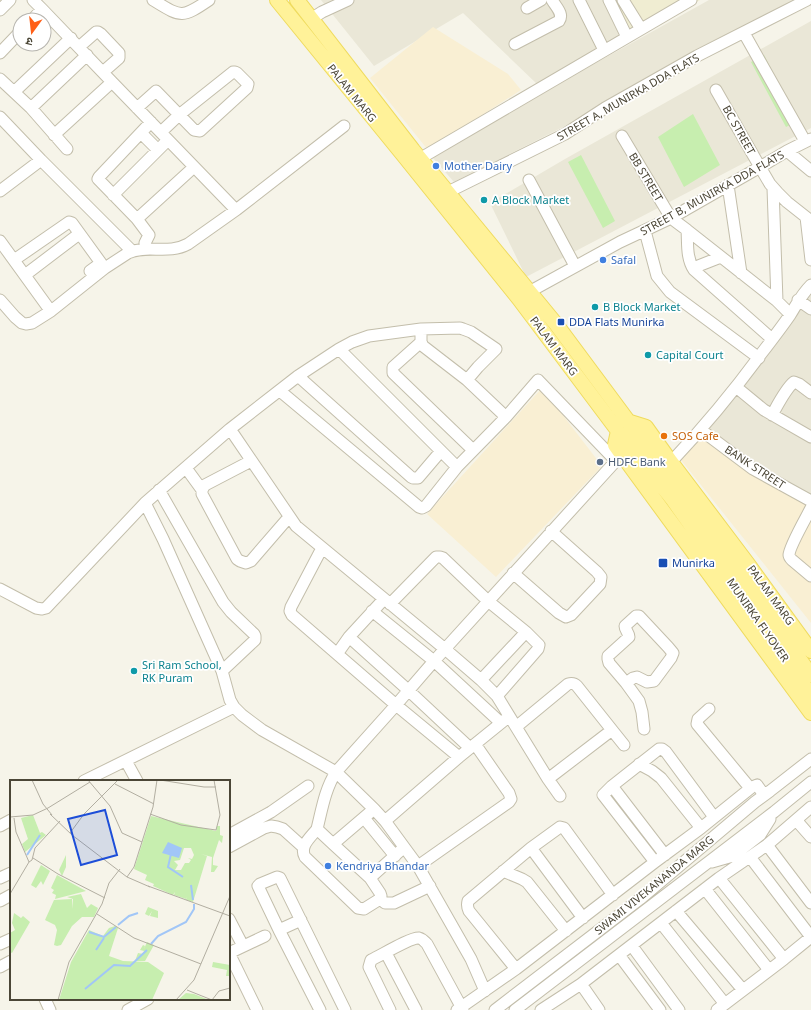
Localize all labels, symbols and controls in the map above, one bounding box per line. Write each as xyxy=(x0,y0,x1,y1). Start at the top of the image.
north arrow xyxy=(12,12,52,52)
text: उ xyxy=(24,34,34,50)
street label: STREET A, MUNIRKA DDA FLATS xyxy=(554,49,702,144)
street label: PALAM MARG xyxy=(324,61,380,125)
street label: BC STREET xyxy=(720,102,759,157)
street label: STREET B, MUNIRKA DDA FLATS xyxy=(637,147,786,238)
street label: BB STREET xyxy=(626,150,667,204)
place label: Mother Dairy xyxy=(444,158,513,173)
marker: Mother Dairy xyxy=(431,161,441,171)
place label: A Block Market xyxy=(492,192,569,207)
marker: A Block Market xyxy=(479,195,489,205)
place label: Safal xyxy=(611,252,636,267)
marker: Safal xyxy=(598,255,608,265)
place label: B Block Market xyxy=(603,299,680,314)
marker: B Block Market xyxy=(590,302,600,312)
street label: PALAM MARG xyxy=(527,313,582,378)
place label: DDA Flats Munirka xyxy=(569,314,665,329)
marker: DDA Flats Munirka xyxy=(556,317,566,327)
place label: Capital Court xyxy=(656,347,724,362)
marker: Capital Court xyxy=(643,350,653,360)
place label: SOS Cafe xyxy=(672,428,719,443)
marker: SOS Cafe xyxy=(659,431,669,441)
street label: BANK STREET xyxy=(722,441,789,492)
place label: HDFC Bank xyxy=(608,454,666,469)
marker: HDFC Bank xyxy=(595,457,605,467)
place label: Munirka xyxy=(672,555,715,570)
marker: Munirka xyxy=(657,557,669,569)
street label: PALAM MARG xyxy=(745,562,798,628)
street label: MUNIRKA FLYOVER xyxy=(724,575,793,665)
place label: Sri Ram School, RK Puram xyxy=(142,657,222,685)
marker: Sri Ram School, RK Puram xyxy=(129,666,139,676)
inset map xyxy=(10,780,230,1000)
street label: SWAMI VIVEKANANDA MARG xyxy=(591,832,717,938)
place label: Kendriya Bhandar xyxy=(336,858,429,873)
marker: Kendriya Bhandar xyxy=(323,861,333,871)

